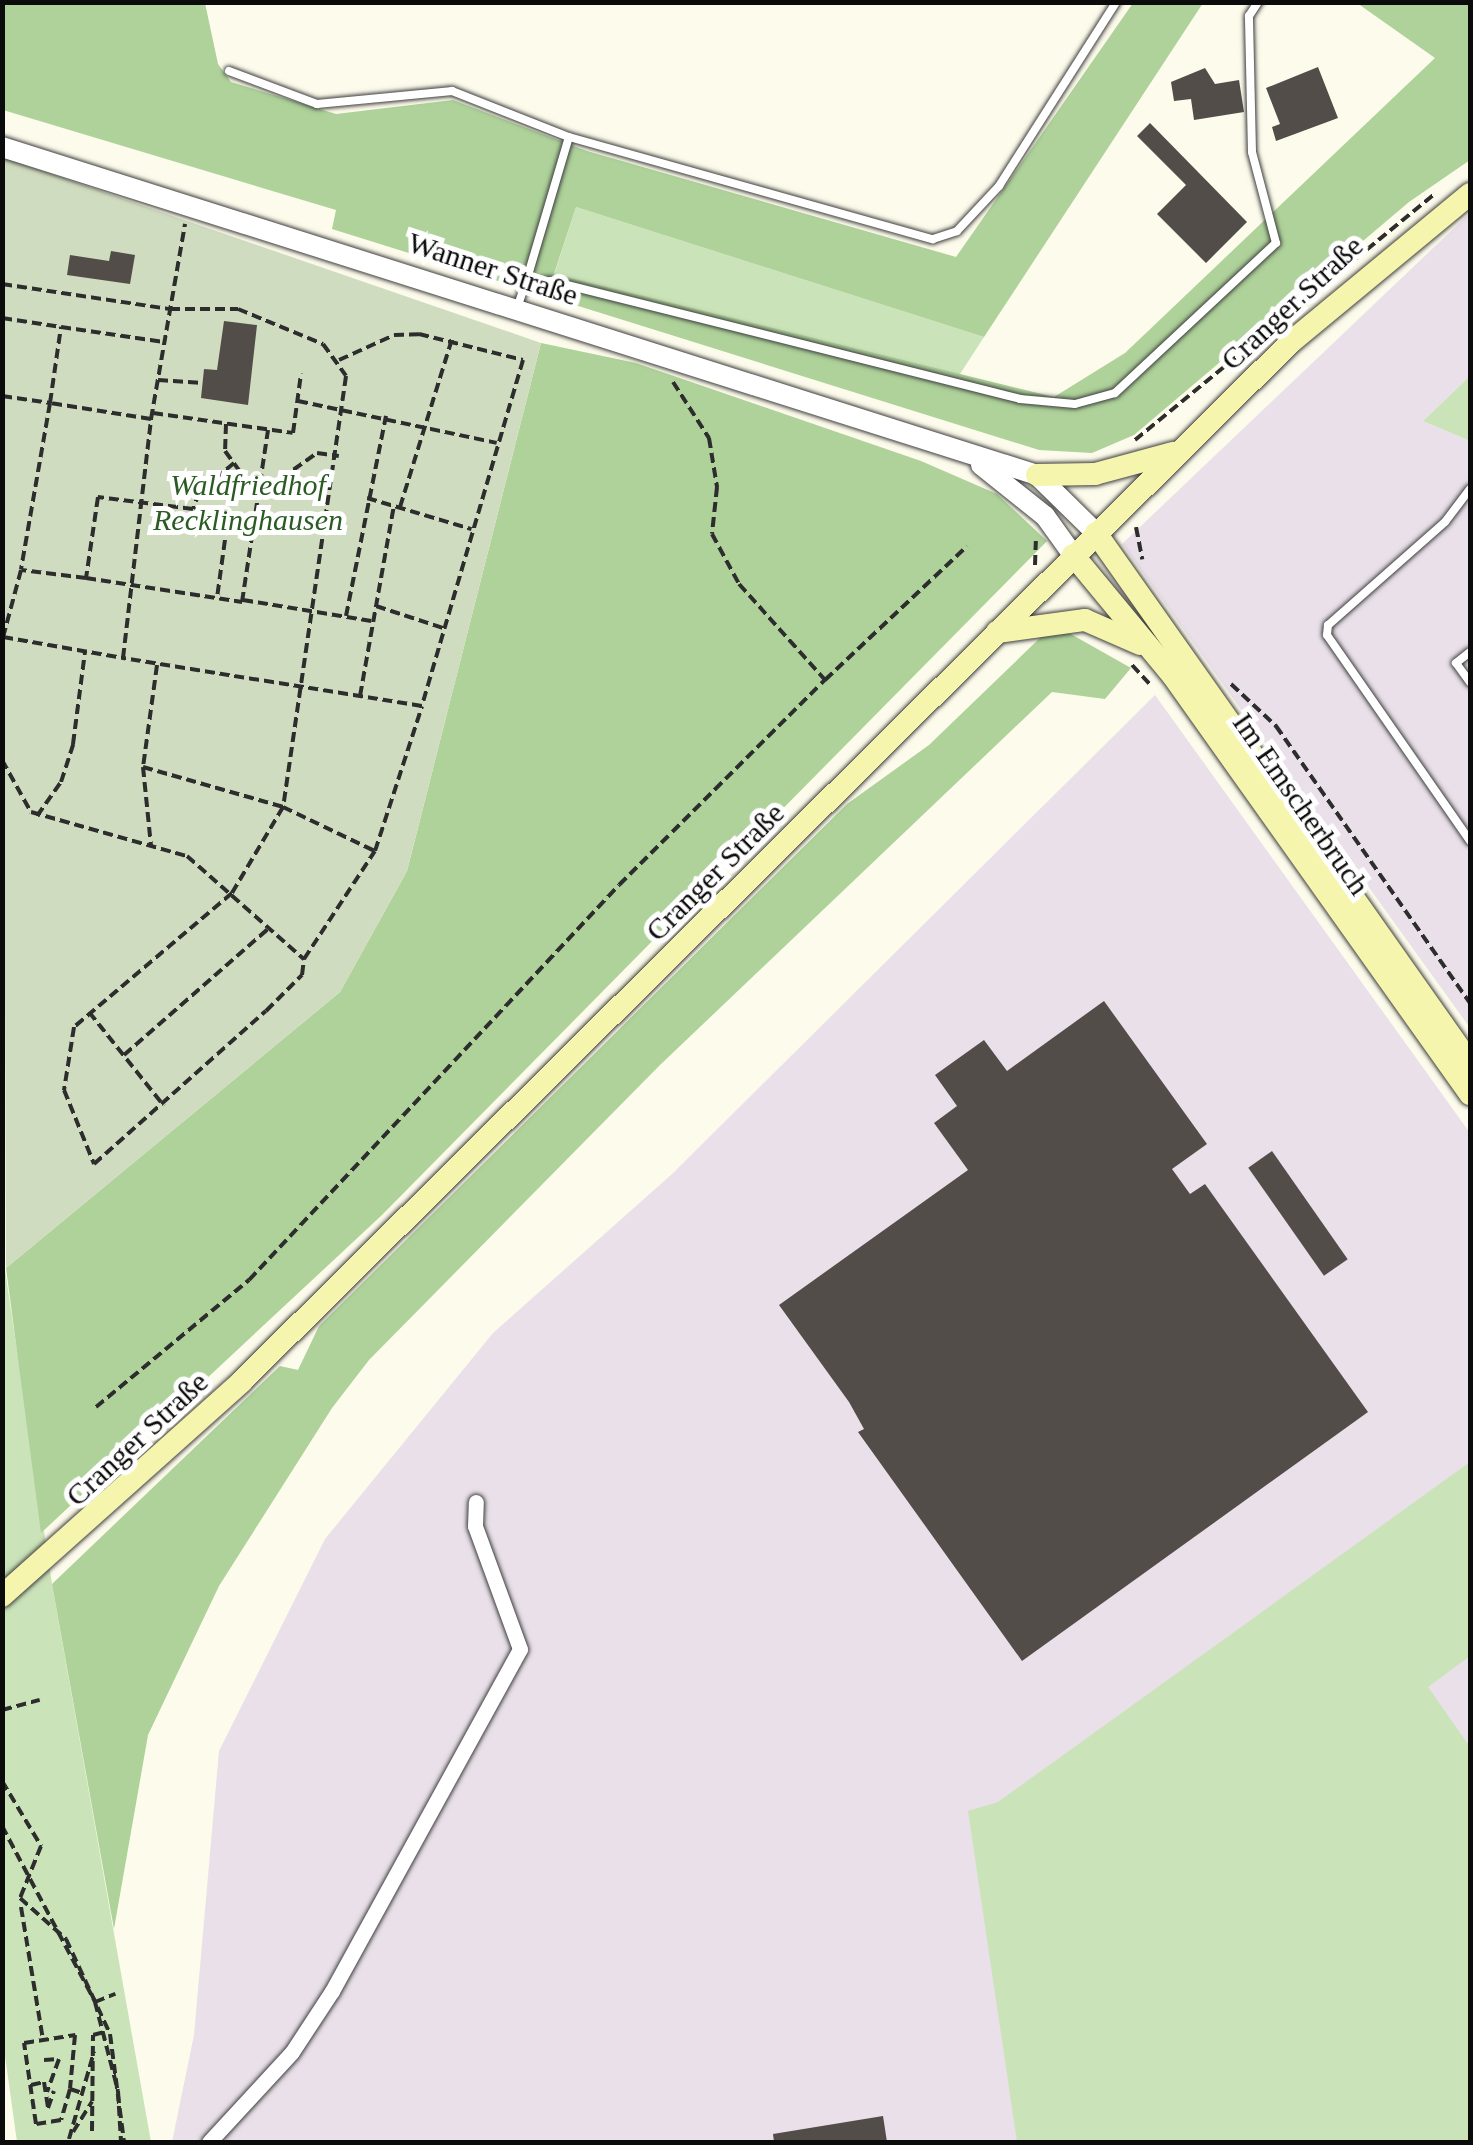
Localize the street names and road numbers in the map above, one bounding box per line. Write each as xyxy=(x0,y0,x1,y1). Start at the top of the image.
street label: Wanner Straße xyxy=(403,225,583,313)
street label: Cranger Straße xyxy=(1214,228,1370,378)
street label: Im Emscherbruch xyxy=(1225,706,1377,902)
street label: Cranger Straße xyxy=(638,795,792,949)
street label: Cranger Straße xyxy=(59,1364,215,1514)

